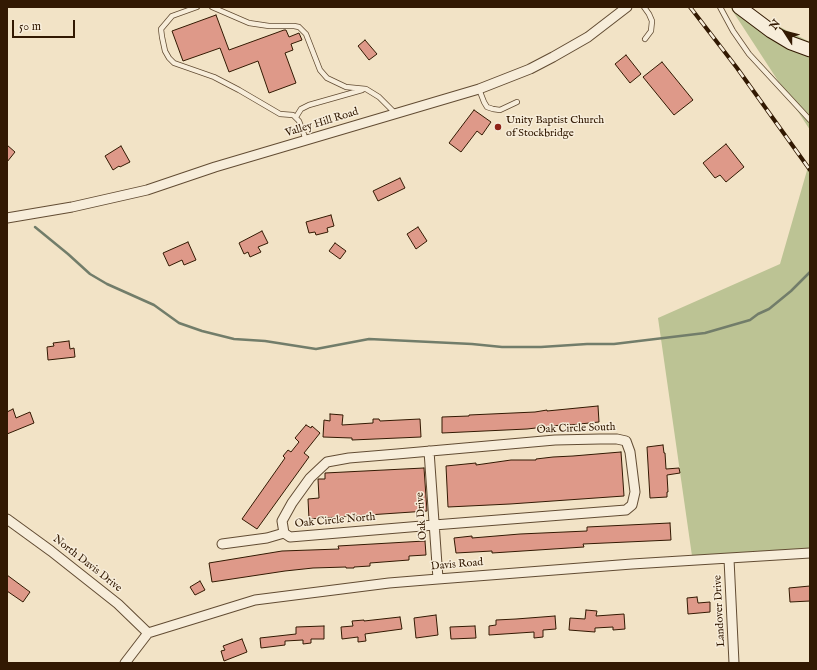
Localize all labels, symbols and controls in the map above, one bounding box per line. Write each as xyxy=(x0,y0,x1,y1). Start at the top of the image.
scale bar xyxy=(14,12,77,38)
north arrow xyxy=(765,12,805,52)
text: N xyxy=(767,17,784,33)
text: 50 m xyxy=(19,19,41,34)
street label: Valley Hill Road xyxy=(284,106,360,140)
place label: Unity Baptist Church of Stockbridge xyxy=(506,114,604,140)
marker: Unity Baptist Church of Stockbridge xyxy=(493,122,503,132)
street label: Oak Circle South xyxy=(536,421,616,437)
street label: Oak Drive xyxy=(414,492,430,540)
street label: Oak Circle North xyxy=(294,511,376,531)
street label: North Davis Drive xyxy=(50,533,124,595)
street label: Davis Road xyxy=(430,556,484,574)
street label: Landover Drive xyxy=(712,575,728,647)

